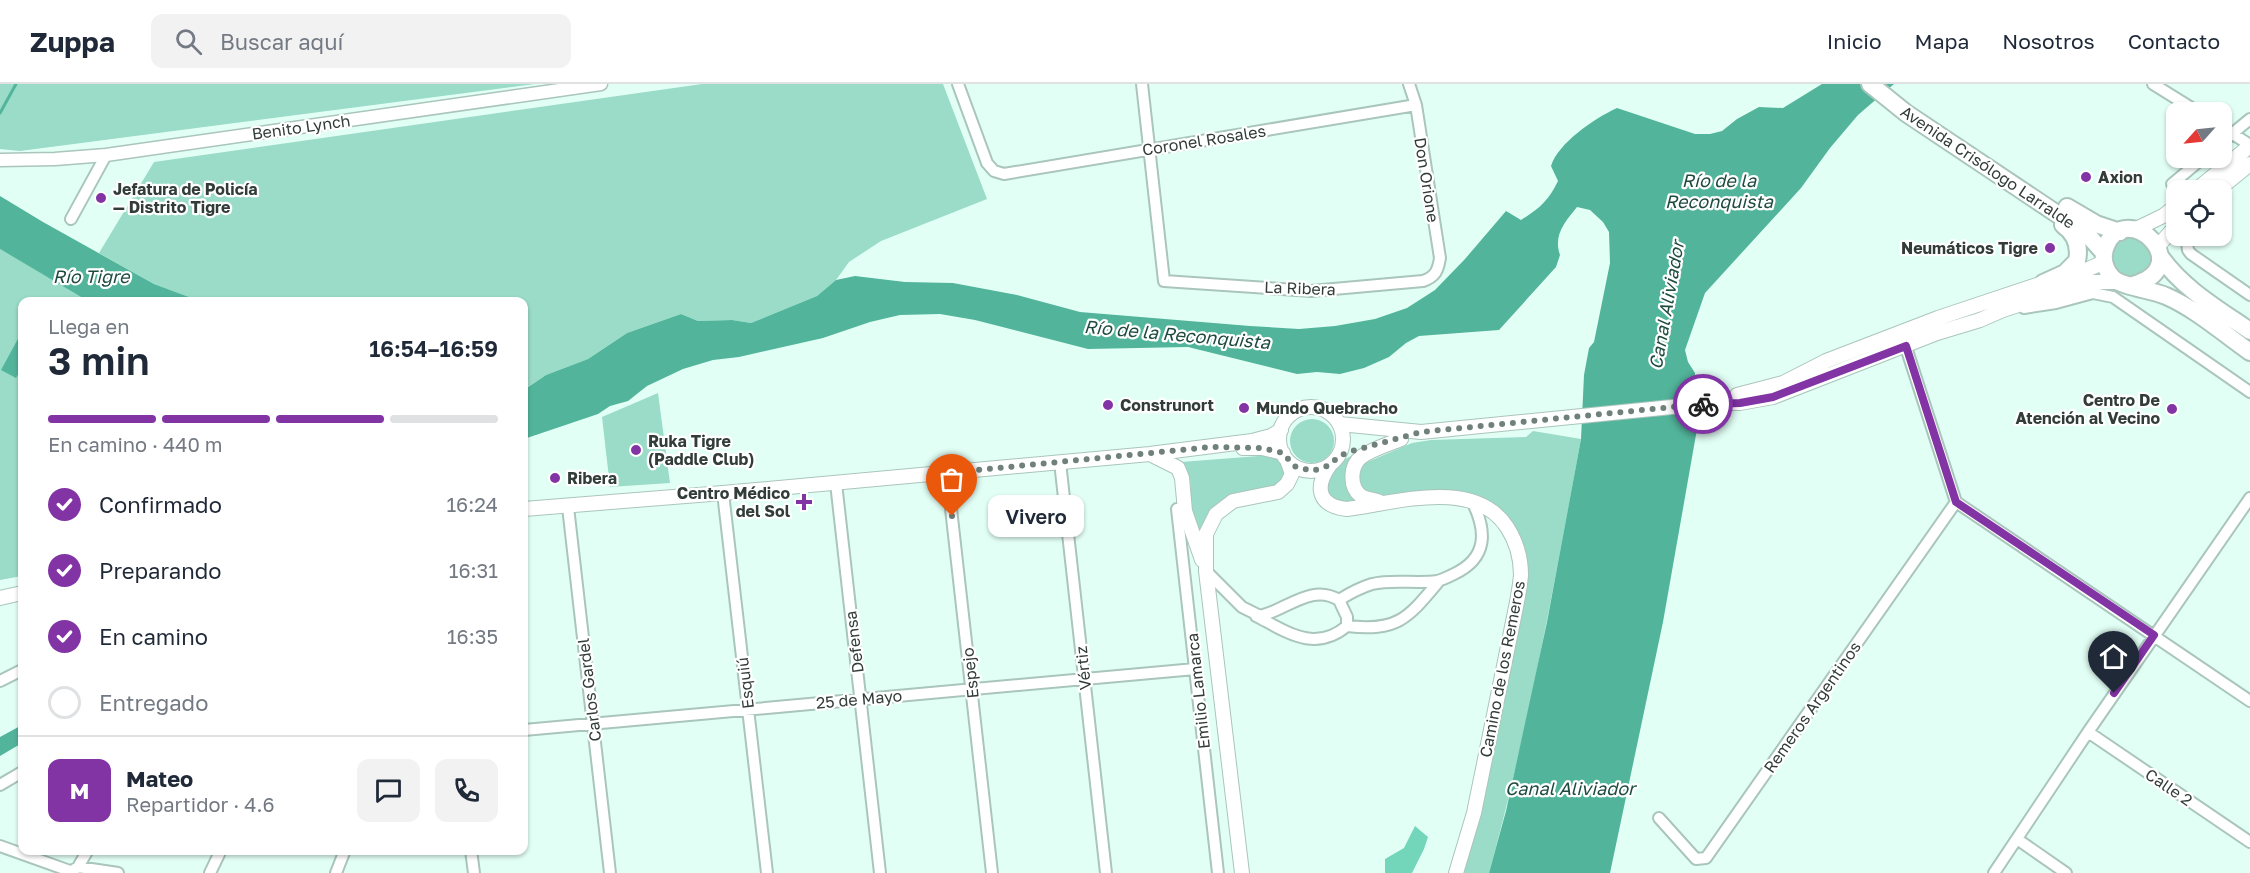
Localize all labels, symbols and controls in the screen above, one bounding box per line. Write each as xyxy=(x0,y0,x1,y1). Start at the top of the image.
search box xyxy=(151,14,571,68)
text: Zuppa xyxy=(30,25,115,58)
icon: search xyxy=(172,25,205,58)
text: Buscar aquí xyxy=(220,28,343,55)
text: Inicio xyxy=(1827,28,1882,54)
text: Mapa xyxy=(1915,28,1969,54)
text: Nosotros xyxy=(2002,28,2095,54)
text: Contacto xyxy=(2128,28,2220,54)
street label: Avenida Crisólogo Larralde xyxy=(1897,101,2079,233)
north arrow xyxy=(2166,102,2232,168)
map controls xyxy=(2166,102,2232,246)
street label: Benito Lynch xyxy=(250,110,352,144)
street label: Coronel Rosales xyxy=(1141,120,1267,160)
street label: Don Orione xyxy=(1410,136,1444,224)
place label: Axion xyxy=(2098,167,2143,187)
water label: Río de la Reconquista xyxy=(1665,169,1774,212)
marker: Axion xyxy=(2079,170,2093,184)
place label: Jefatura de Policía — Distrito Tigre xyxy=(113,179,258,217)
button: locate xyxy=(2166,180,2232,246)
marker: Jefatura de Policía — Distrito Tigre xyxy=(94,191,108,205)
water label: Canal Aliviador xyxy=(1644,236,1689,371)
place label: Neumáticos Tigre xyxy=(1901,238,2038,258)
marker: Neumáticos Tigre xyxy=(2043,241,2057,255)
water label: Río Tigre xyxy=(53,265,131,287)
street label: La Ribera xyxy=(1264,277,1336,299)
text: Llega en xyxy=(48,314,130,338)
water label: Río de la Reconquista xyxy=(1083,315,1272,353)
text: 16:54–16:59 xyxy=(369,335,498,362)
text: 3 min xyxy=(48,337,150,384)
courier xyxy=(1673,374,1733,434)
icon: bike xyxy=(1687,388,1720,421)
place label: Centro De Atención al Vecino xyxy=(2015,390,2160,428)
place label: Construnort xyxy=(1120,395,1214,415)
marker: Construnort xyxy=(1101,398,1115,412)
place label: Mundo Quebracho xyxy=(1256,398,1398,418)
marker: Mundo Quebracho xyxy=(1237,401,1251,415)
marker: Centro De Atención al Vecino xyxy=(2165,402,2179,416)
place label: Ruka Tigre (Paddle Club) xyxy=(648,431,754,469)
text: En camino · 440 m xyxy=(48,432,223,456)
marker: Ruka Tigre (Paddle Club) xyxy=(629,443,643,457)
pin xyxy=(926,454,977,516)
icon: bag xyxy=(935,463,968,496)
place label: Ribera xyxy=(567,468,617,488)
marker: Ribera xyxy=(548,471,562,485)
place label: Centro Médico del Sol xyxy=(677,483,791,521)
icon: check xyxy=(48,488,81,521)
text: Confirmado xyxy=(99,491,222,518)
text: 16:24 xyxy=(446,492,498,516)
marker: Centro Médico del Sol xyxy=(795,493,813,511)
callout: Vivero xyxy=(988,495,1084,537)
text: Vivero xyxy=(1005,504,1067,528)
icon: check xyxy=(48,554,81,587)
text: Preparando xyxy=(99,557,222,584)
text: 16:31 xyxy=(449,558,498,582)
street label: Camino de los Remeros xyxy=(1475,579,1529,759)
street label: Defensa xyxy=(840,610,868,674)
icon: check xyxy=(48,620,81,653)
text: En camino xyxy=(99,623,208,650)
text: 16:35 xyxy=(447,624,498,648)
pin xyxy=(2088,631,2139,693)
street label: Emilio Lamarca xyxy=(1182,632,1214,750)
street label: Carlos Gardel xyxy=(573,637,605,743)
street label: Remeros Argentinos xyxy=(1759,637,1865,777)
icon: home xyxy=(2097,640,2130,673)
street label: Vértiz xyxy=(1071,645,1095,691)
street label: Espejo xyxy=(957,646,983,700)
street label: Esquiú xyxy=(732,656,758,710)
street label: 25 de Mayo xyxy=(815,685,903,713)
text: Entregado xyxy=(99,689,208,716)
button: chat xyxy=(357,759,420,822)
button: phone xyxy=(435,759,498,822)
street label: Calle 2 xyxy=(2142,764,2196,810)
text: Mateo xyxy=(126,765,193,792)
text: M xyxy=(70,777,89,804)
water label: Canal Aliviador xyxy=(1505,777,1638,799)
text: Repartidor · 4.6 xyxy=(126,792,275,816)

